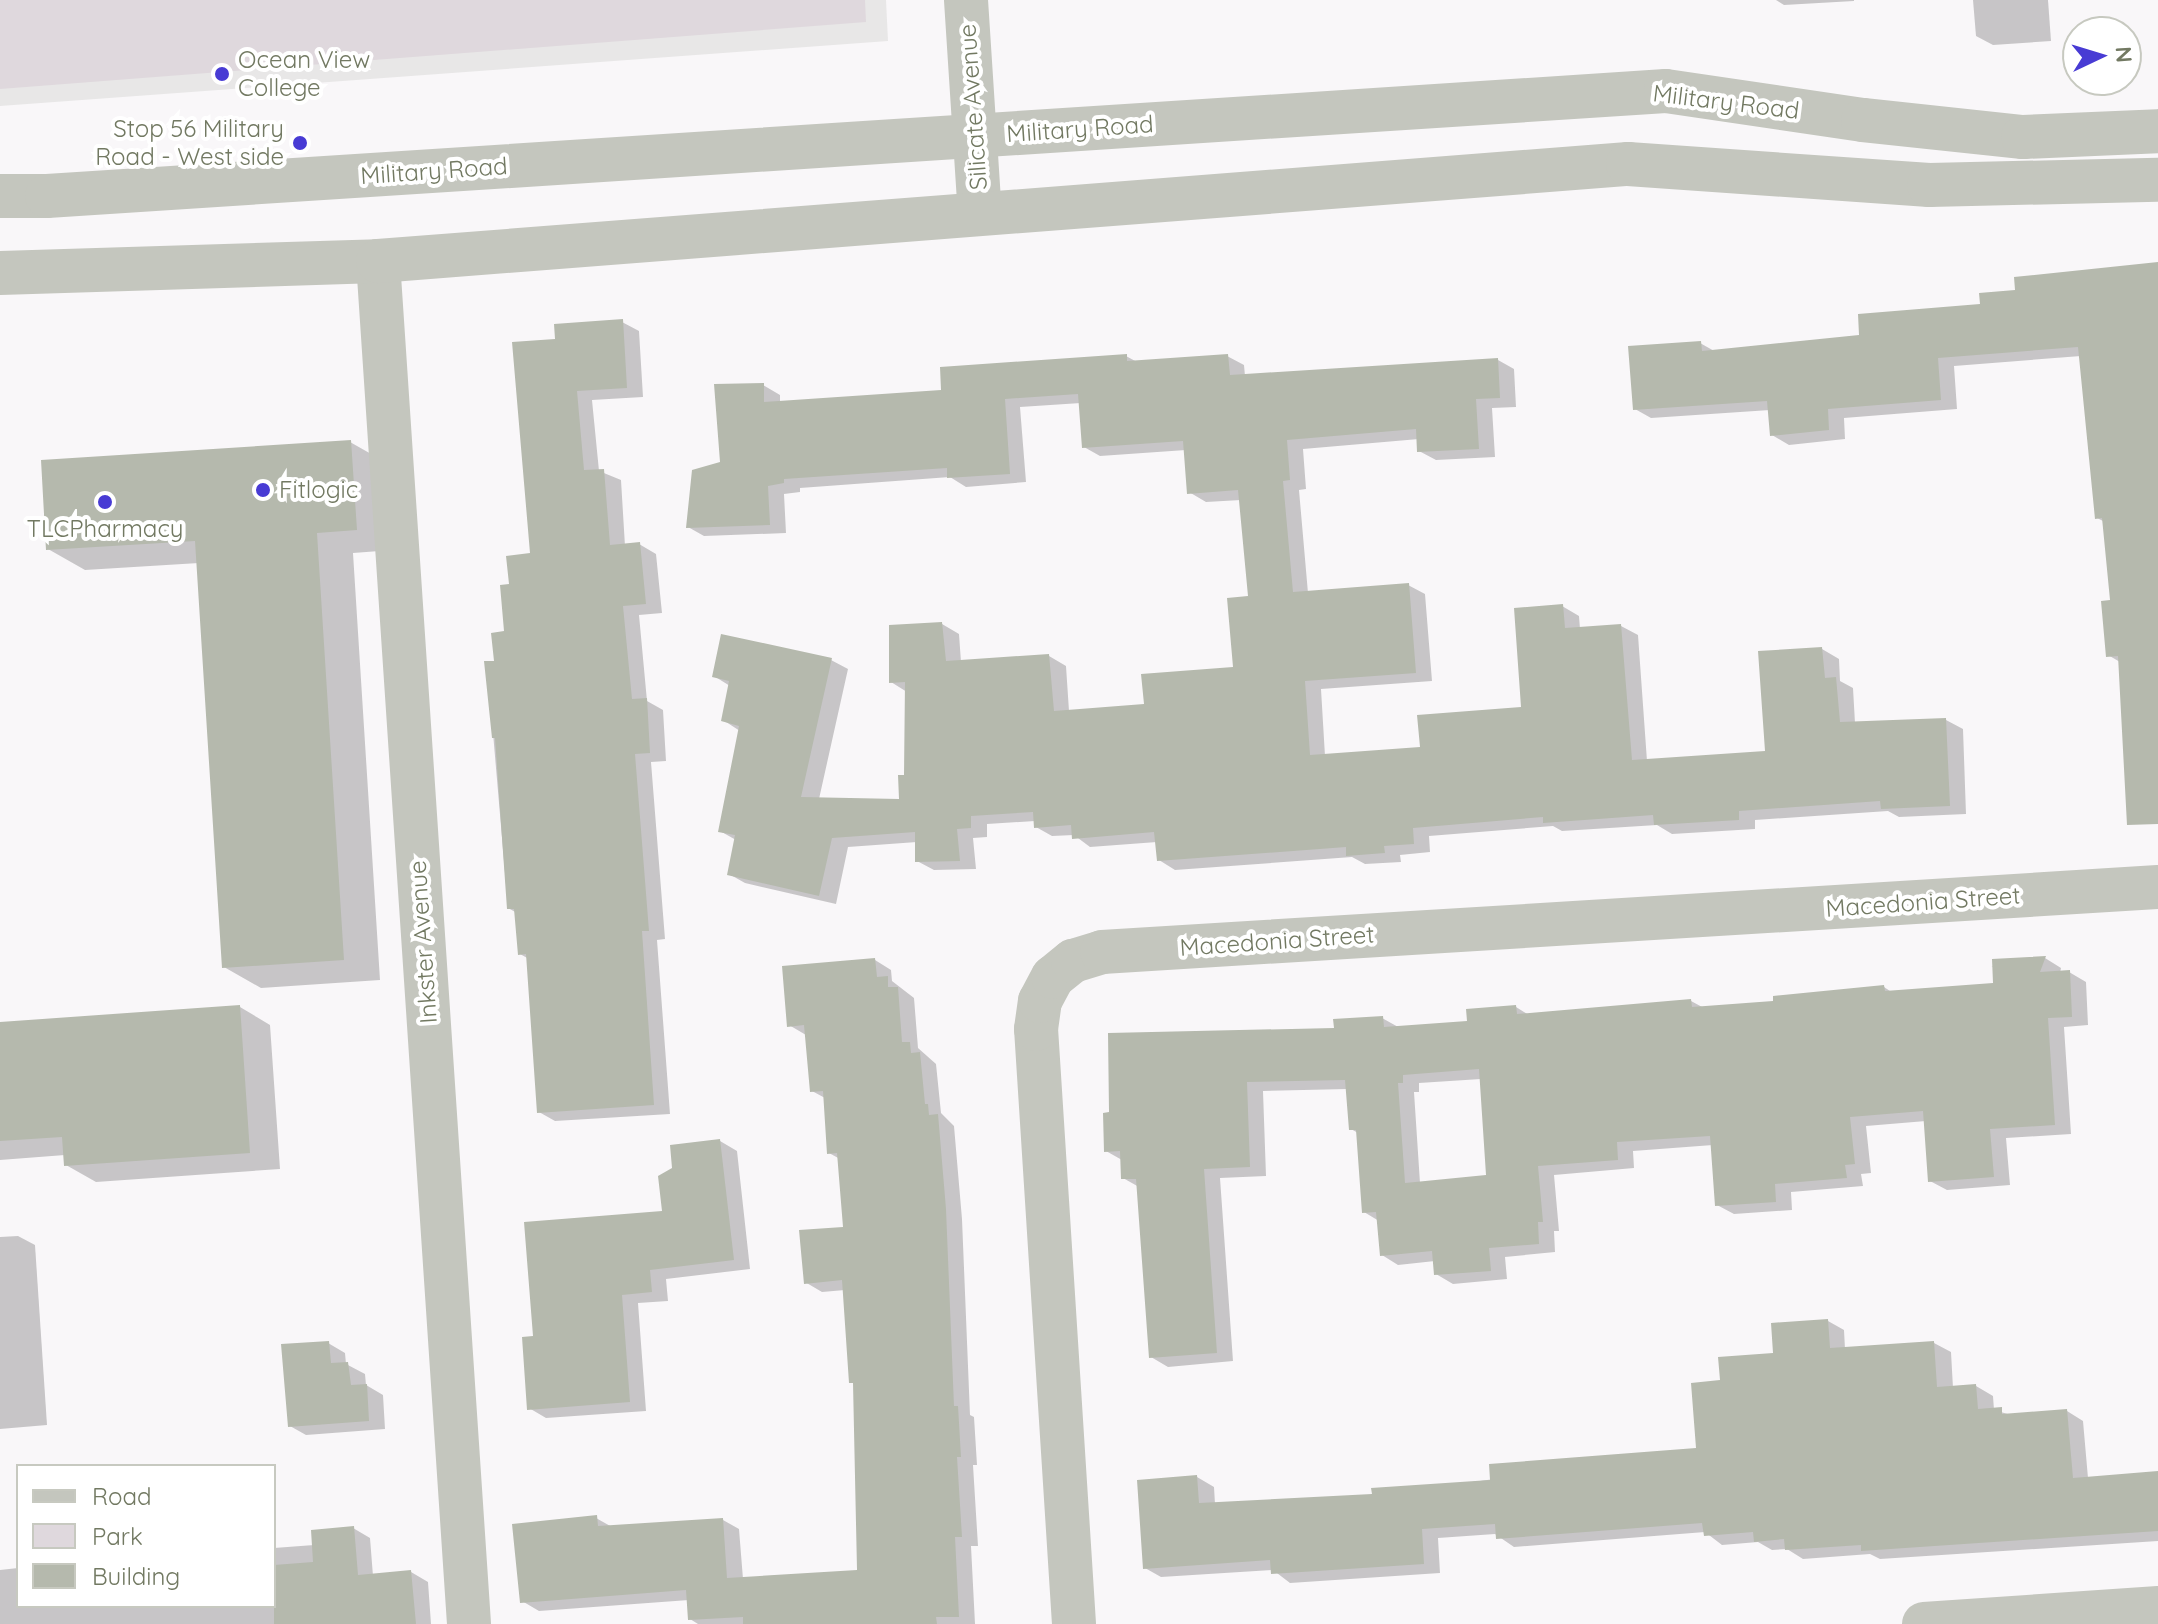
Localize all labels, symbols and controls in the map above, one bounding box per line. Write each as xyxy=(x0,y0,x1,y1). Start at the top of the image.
north arrow xyxy=(2062,16,2142,96)
street label: Silicate Avenue xyxy=(953,23,993,191)
text: N xyxy=(2109,45,2138,64)
place label: Ocean View College xyxy=(238,46,370,102)
marker: Ocean View College xyxy=(213,65,231,83)
street label: Military Road xyxy=(1651,79,1801,125)
street label: Military Road xyxy=(1006,109,1154,149)
place label: Stop 56 Military Road - West side xyxy=(95,115,284,171)
marker: Stop 56 Military Road - West side xyxy=(291,134,309,152)
street label: Military Road xyxy=(360,151,508,191)
place label: Fitlogic xyxy=(279,476,358,504)
marker: Fitlogic xyxy=(254,481,272,499)
marker: TLCPharmacy xyxy=(96,493,114,511)
place label: TLCPharmacy xyxy=(27,515,183,543)
street label: Inkster Avenue xyxy=(403,860,443,1024)
street label: Macedonia Street xyxy=(1825,881,2021,923)
street label: Macedonia Street xyxy=(1179,920,1375,962)
legend xyxy=(16,1464,276,1608)
text: Road xyxy=(92,1481,152,1511)
text: Park xyxy=(92,1521,143,1551)
text: Building xyxy=(92,1561,180,1591)

